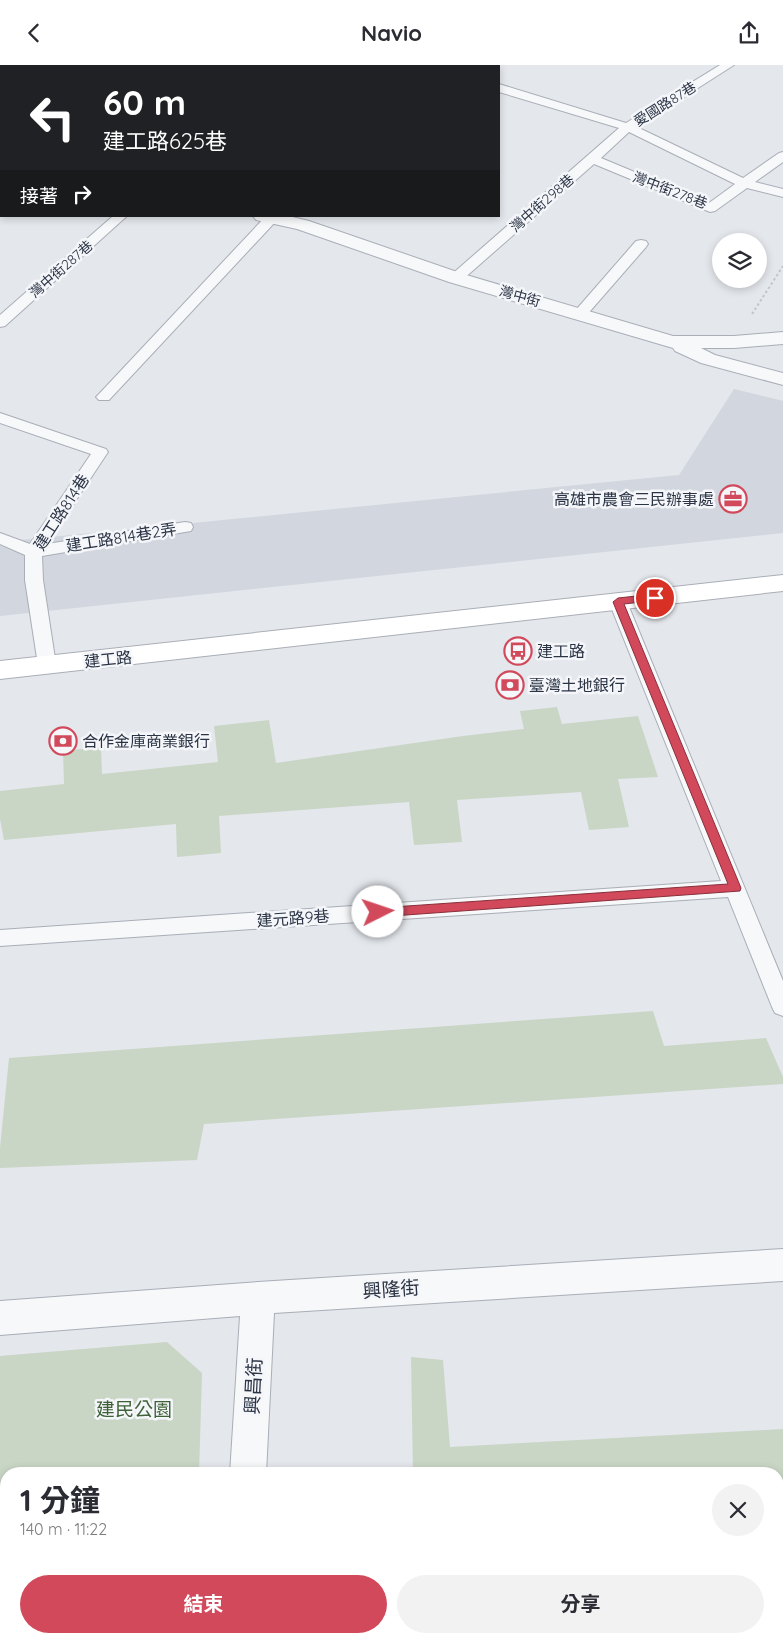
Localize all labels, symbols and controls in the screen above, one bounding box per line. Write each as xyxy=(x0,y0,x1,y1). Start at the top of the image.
icon: back xyxy=(20,19,48,47)
text: Navio xyxy=(361,19,422,47)
icon: share xyxy=(735,19,763,47)
street label: 愛國路87巷 xyxy=(630,78,700,130)
text: 60 m xyxy=(103,80,186,124)
icon: left xyxy=(20,85,85,150)
text: 建工路625巷 xyxy=(103,127,227,155)
street label: 灣中街278巷 xyxy=(630,168,710,212)
street label: 灣中街298巷 xyxy=(506,170,578,236)
icon: right xyxy=(68,180,96,208)
text: 接著 xyxy=(20,184,58,208)
map controls xyxy=(712,233,767,288)
button: layers xyxy=(712,233,767,288)
street label: 灣中街287巷 xyxy=(26,237,96,301)
street label: 灣中街 xyxy=(497,282,543,310)
street label: 建工路814巷 xyxy=(29,470,93,554)
office icon: 高雄市農會三民辦事處 xyxy=(718,484,748,514)
place label: 高雄市農會三民辦事處 xyxy=(554,489,714,509)
street label: 建工路814巷2弄 xyxy=(64,518,178,556)
pin xyxy=(634,577,676,619)
icon: arrive xyxy=(641,584,669,612)
bus stop icon: 建工路 xyxy=(503,636,533,666)
place label: 建工路 xyxy=(537,641,585,661)
street label: 建工路 xyxy=(83,647,133,671)
bank icon: 臺灣土地銀行 xyxy=(495,670,525,700)
place label: 臺灣土地銀行 xyxy=(529,675,625,695)
bank icon: 合作金庫商業銀行 xyxy=(48,726,78,756)
place label: 合作金庫商業銀行 xyxy=(82,731,210,751)
position arrow xyxy=(351,885,403,937)
street label: 建元路9巷 xyxy=(256,905,330,931)
street label: 興隆街 xyxy=(362,1275,420,1303)
street label: 興昌街 xyxy=(240,1357,266,1415)
park label: 建民公園 xyxy=(96,1397,172,1421)
text: 1 分鐘 xyxy=(20,1481,100,1519)
button: close xyxy=(712,1484,764,1536)
text: 140 m · 11:22 xyxy=(20,1519,107,1539)
button: 結束 xyxy=(20,1575,387,1633)
button: 分享 xyxy=(397,1575,764,1633)

